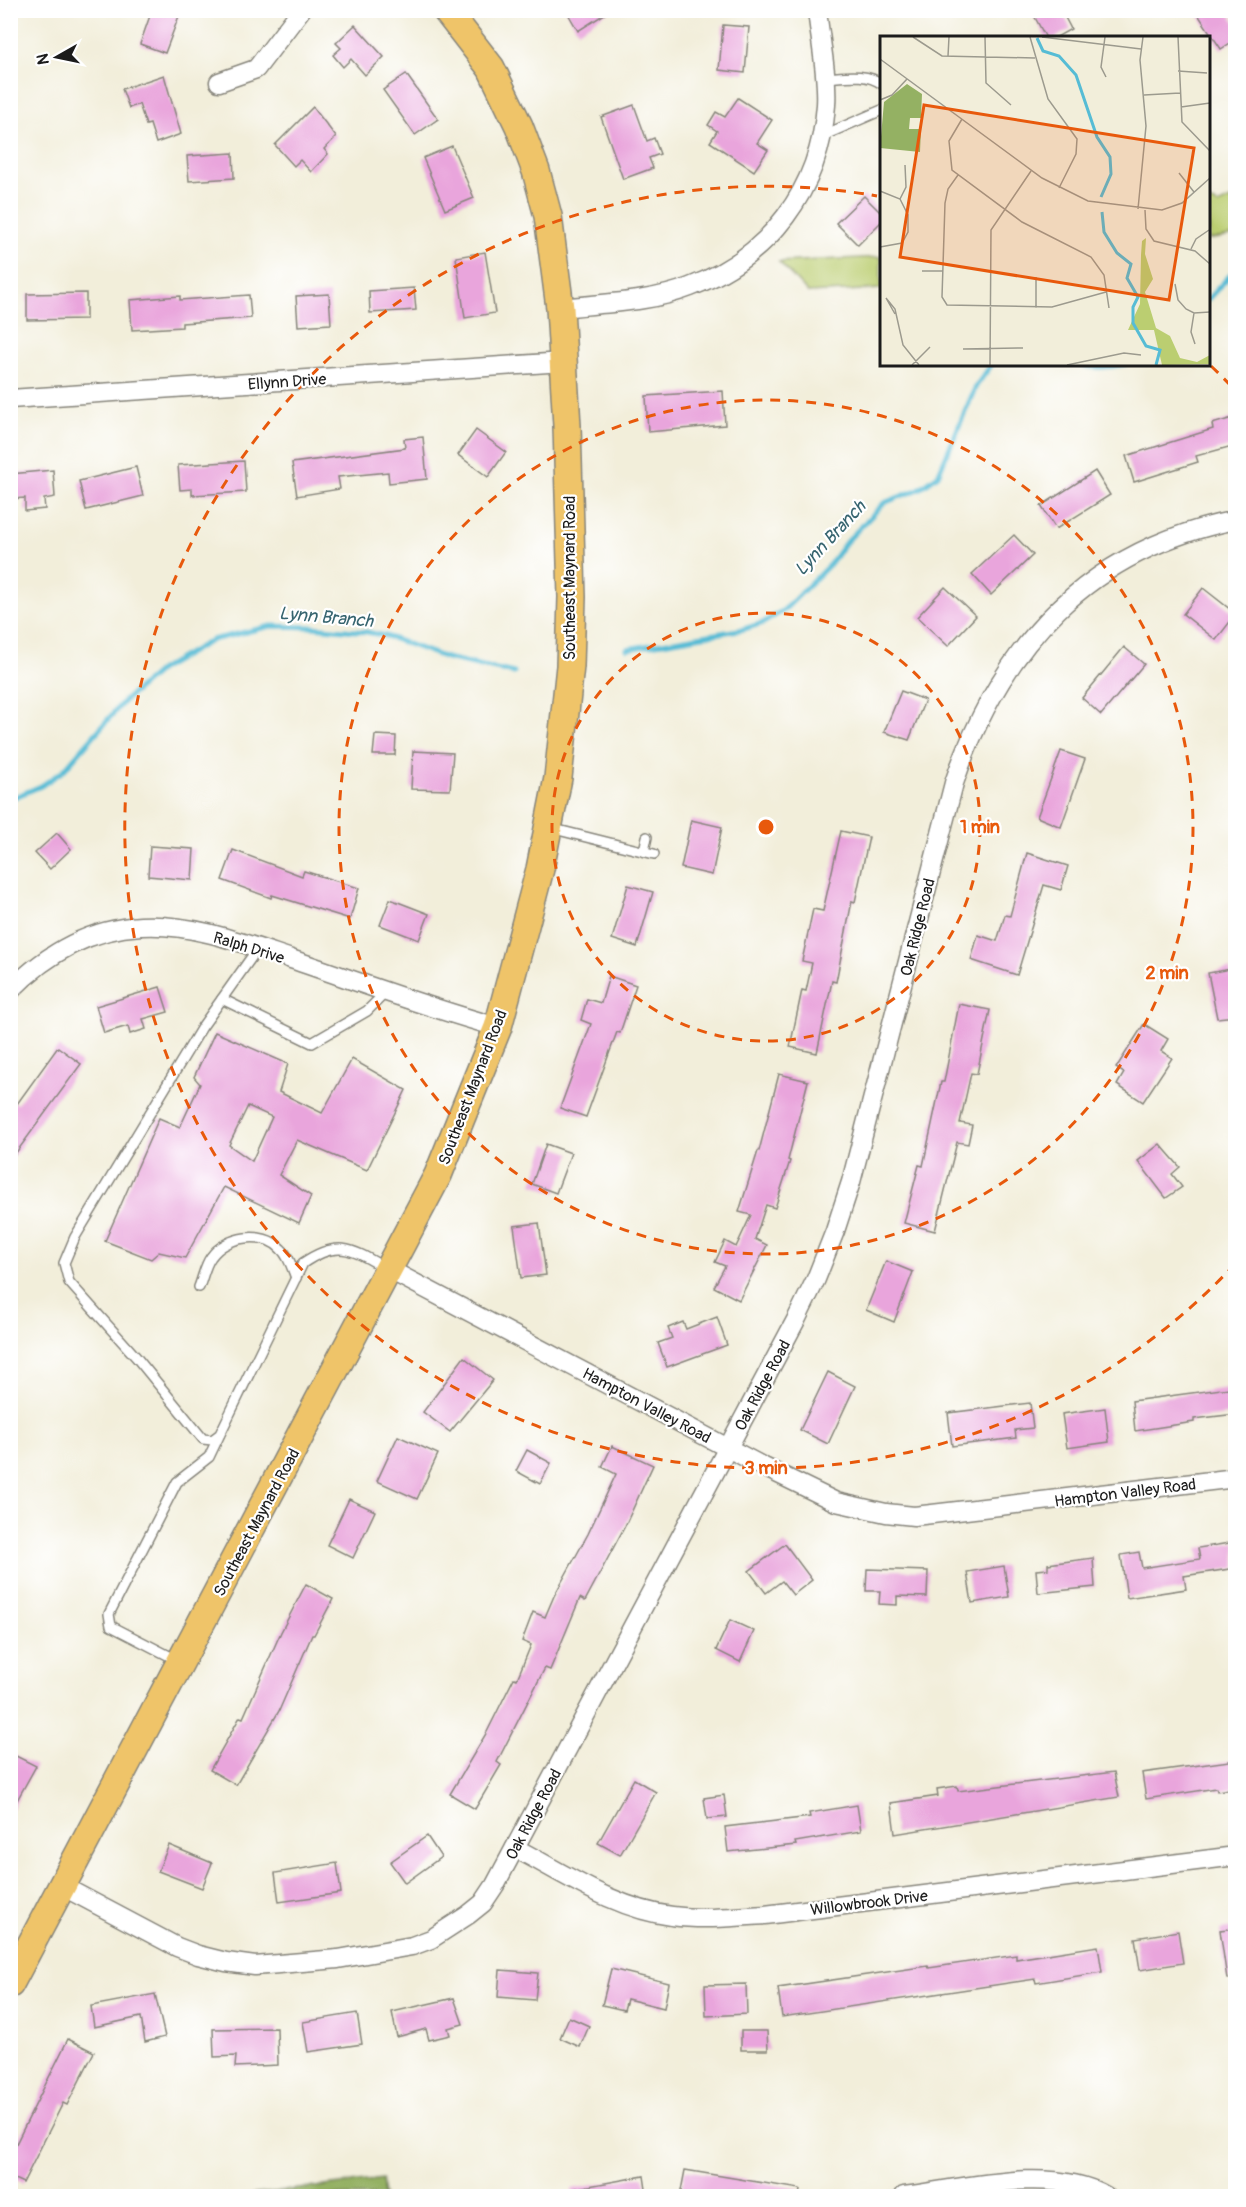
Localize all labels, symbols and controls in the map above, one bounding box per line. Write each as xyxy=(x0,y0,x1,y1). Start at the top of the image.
north arrow xyxy=(27,27,87,87)
inset map xyxy=(880,36,1210,366)
text: N xyxy=(32,52,54,66)
street label: Ellynn Drive xyxy=(247,369,327,395)
water label: Lynn Branch xyxy=(790,495,872,581)
street label: Southeast Maynard Road xyxy=(560,496,580,660)
water label: Lynn Branch xyxy=(278,602,375,633)
text: 1 min xyxy=(960,816,1000,839)
centre of rings xyxy=(756,817,776,837)
street label: Oak Ridge Road xyxy=(896,876,940,978)
street label: Ralph Drive xyxy=(211,928,287,968)
text: 2 min xyxy=(1145,962,1189,985)
street label: Southeast Maynard Road xyxy=(434,1007,512,1168)
street label: Oak Ridge Road xyxy=(731,1337,795,1434)
street label: Hampton Valley Road xyxy=(579,1364,714,1448)
street label: Southeast Maynard Road xyxy=(209,1445,304,1600)
text: 3 min xyxy=(744,1457,788,1480)
street label: Hampton Valley Road xyxy=(1053,1474,1197,1512)
street label: Oak Ridge Road xyxy=(502,1766,566,1863)
street label: Willowbrook Drive xyxy=(809,1886,929,1920)

